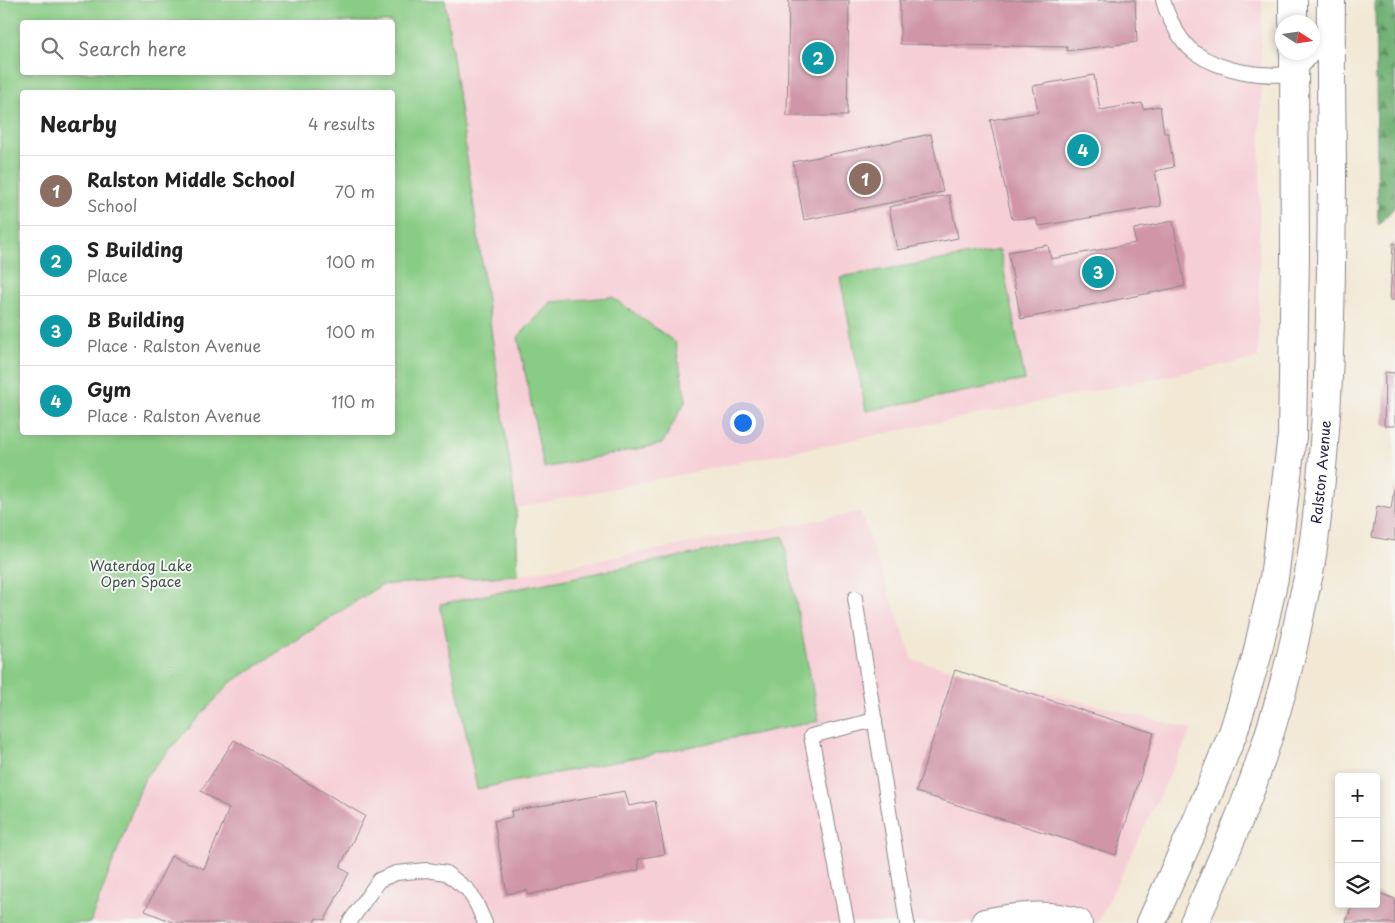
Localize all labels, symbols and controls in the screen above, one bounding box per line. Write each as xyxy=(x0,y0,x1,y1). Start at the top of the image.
north arrow xyxy=(1275,15,1320,60)
search box xyxy=(20,20,395,75)
icon: search xyxy=(38,34,66,62)
text: Search here xyxy=(78,34,187,62)
pin: 2 xyxy=(802,39,834,77)
text: Nearby xyxy=(40,107,117,139)
text: 4 results xyxy=(308,111,375,135)
pin: 4 xyxy=(1067,131,1099,169)
pin: 1 xyxy=(849,160,881,198)
text: Ralston Middle School xyxy=(87,165,295,193)
text: 1 xyxy=(52,179,60,203)
text: 70 m xyxy=(335,179,375,203)
text: School xyxy=(87,193,137,217)
text: S Building xyxy=(87,235,183,263)
text: 2 xyxy=(50,249,62,273)
text: 100 m xyxy=(326,249,375,273)
pin: 3 xyxy=(1082,253,1114,291)
text: Place xyxy=(87,263,128,287)
text: B Building xyxy=(87,305,185,333)
text: 3 xyxy=(51,319,61,343)
text: 100 m xyxy=(326,319,375,343)
text: Place · Ralston Avenue xyxy=(87,333,261,357)
text: Gym xyxy=(87,375,131,403)
text: 4 xyxy=(51,389,61,413)
text: 110 m xyxy=(332,389,375,413)
text: Place · Ralston Avenue xyxy=(87,403,261,427)
your location xyxy=(730,410,756,436)
street label: Ralston Avenue xyxy=(1305,420,1336,525)
park label: Waterdog Lake Open Space xyxy=(90,555,192,592)
map controls xyxy=(1335,773,1380,908)
button: + xyxy=(1335,773,1380,818)
button: − xyxy=(1335,818,1380,863)
button: layers xyxy=(1335,863,1380,908)

